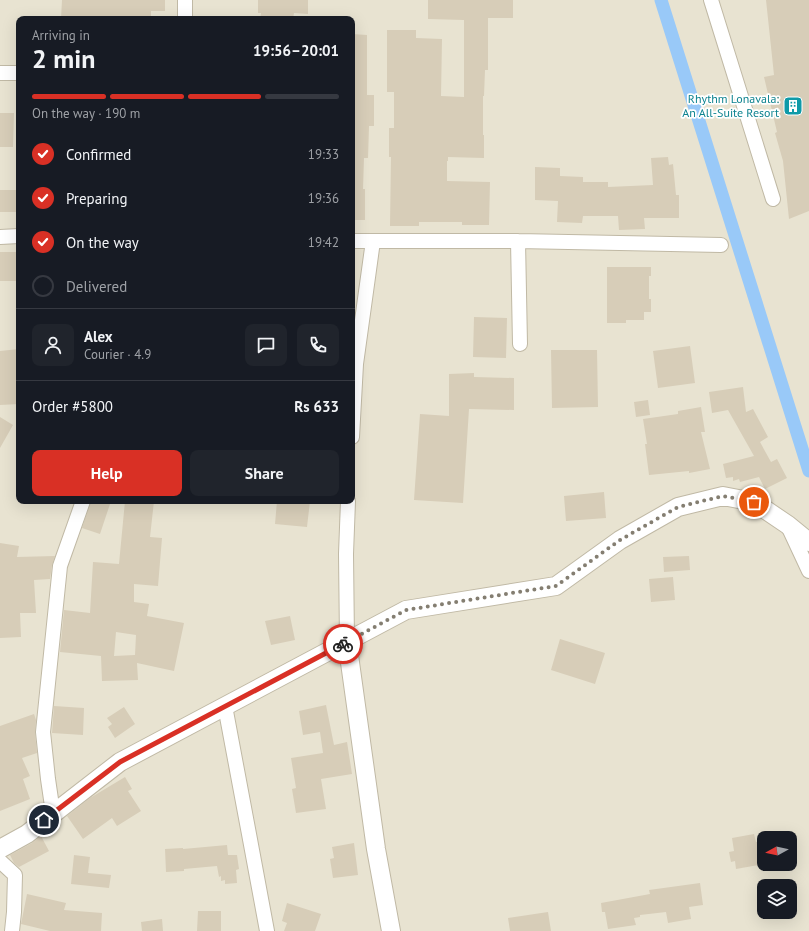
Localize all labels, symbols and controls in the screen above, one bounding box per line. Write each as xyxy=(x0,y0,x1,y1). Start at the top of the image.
text: Arriving in xyxy=(32,27,90,44)
text: 19:56–20:01 xyxy=(253,41,339,60)
text: 2 min xyxy=(32,42,95,75)
place label: Rhythm Lonavala: An All-Suite Resort xyxy=(682,91,779,120)
building icon: Rhythm Lonavala: An All-Suite Resort xyxy=(782,95,804,117)
text: On the way · 190 m xyxy=(32,105,140,122)
icon: check xyxy=(32,143,54,165)
text: Confirmed xyxy=(66,145,131,164)
text: 19:33 xyxy=(308,146,339,163)
icon: check xyxy=(32,187,54,209)
text: Preparing xyxy=(66,189,128,208)
text: 19:36 xyxy=(308,190,339,207)
icon: check xyxy=(32,231,54,253)
text: On the way xyxy=(66,233,139,252)
text: 19:42 xyxy=(308,234,339,251)
text: Delivered xyxy=(66,277,127,296)
button: person xyxy=(32,324,74,366)
button: chat xyxy=(245,324,287,366)
button: phone xyxy=(297,324,339,366)
text: Alex xyxy=(84,327,113,346)
text: Courier · 4.9 xyxy=(84,346,151,363)
text: Order #5800 xyxy=(32,397,113,416)
text: Rs 633 xyxy=(294,397,339,416)
button: Help xyxy=(32,450,182,496)
button: Share xyxy=(190,450,339,496)
pin xyxy=(737,485,771,519)
icon: bag xyxy=(743,491,765,513)
courier xyxy=(323,624,363,664)
icon: bike xyxy=(332,633,354,655)
pin xyxy=(27,803,61,837)
icon: home xyxy=(33,809,55,831)
north arrow xyxy=(757,831,797,871)
map controls xyxy=(757,831,797,919)
button: layers xyxy=(757,879,797,919)

